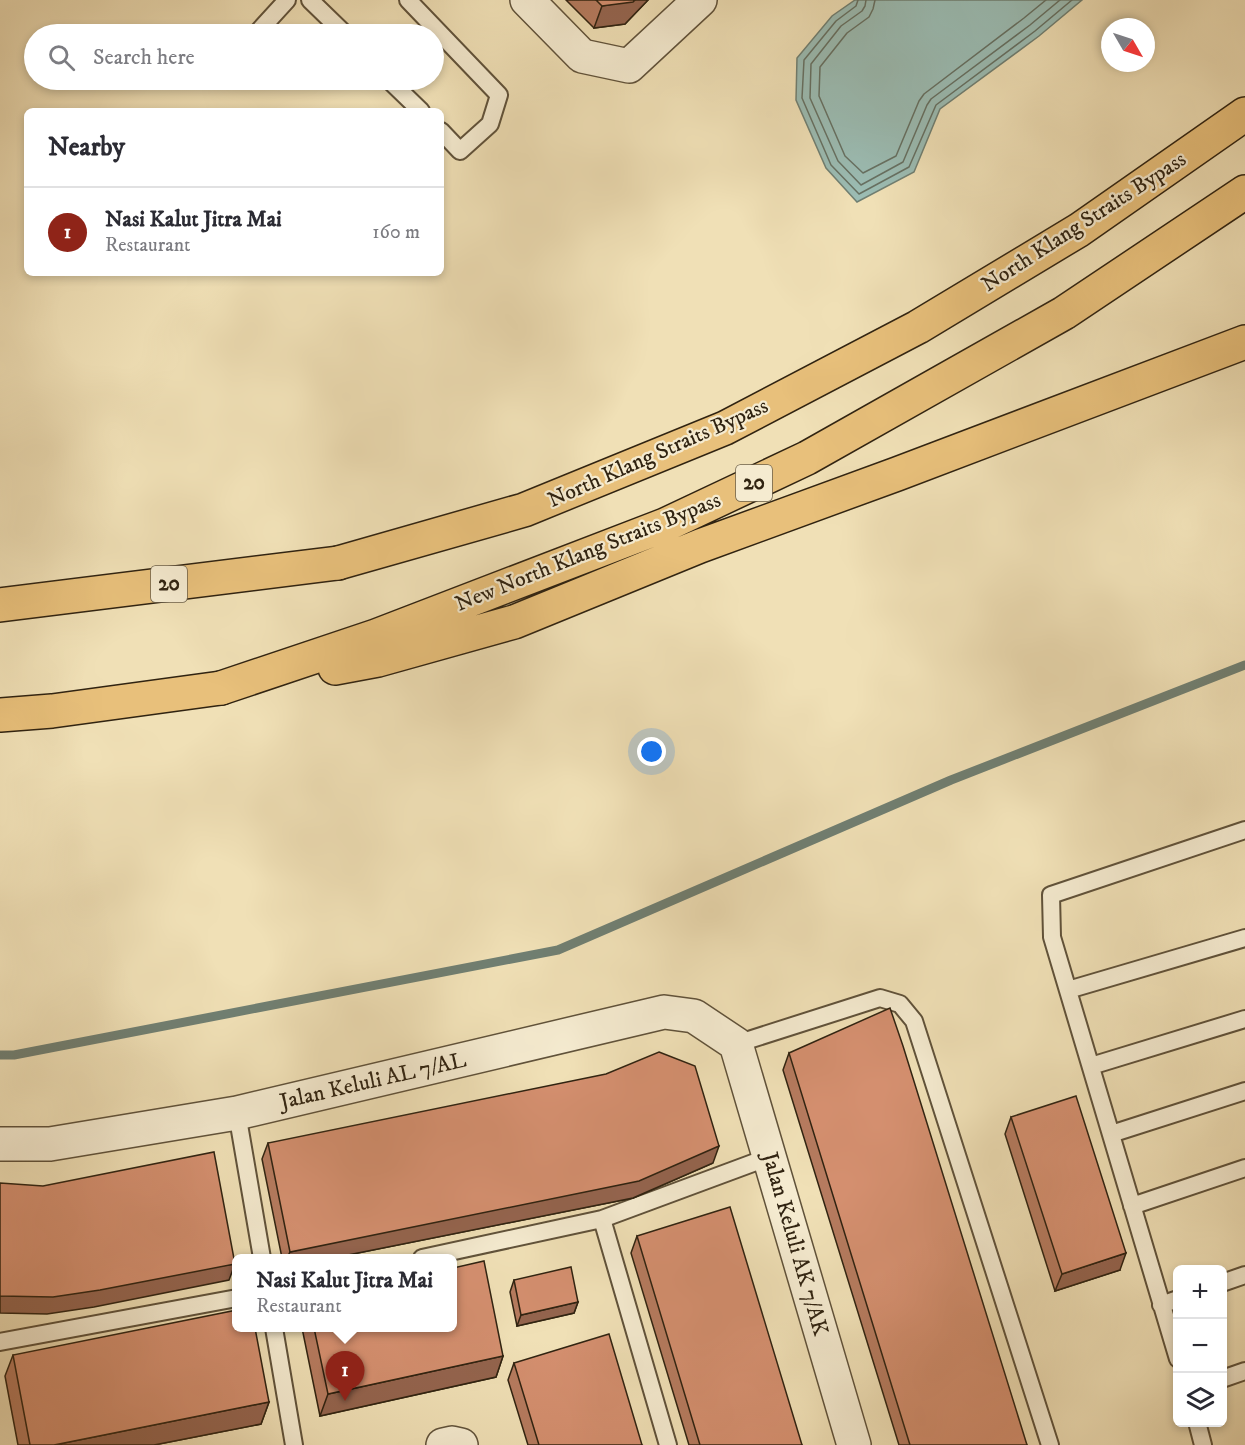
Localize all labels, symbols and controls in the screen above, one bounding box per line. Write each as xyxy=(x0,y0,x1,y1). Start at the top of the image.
north arrow xyxy=(1101,18,1155,72)
search box xyxy=(24,24,444,90)
icon: search xyxy=(45,41,78,74)
text: Search here xyxy=(93,44,195,71)
text: Nearby xyxy=(48,131,125,164)
street label: North Klang Straits Bypass xyxy=(977,146,1191,298)
text: Nasi Kalut Jitra Mai xyxy=(105,206,282,233)
text: 1 xyxy=(64,220,71,245)
text: 160 m xyxy=(372,220,420,245)
text: Restaurant xyxy=(105,233,190,258)
street label: North Klang Straits Bypass xyxy=(544,392,772,514)
road number: 20 xyxy=(736,465,772,501)
street label: New North Klang Straits Bypass xyxy=(451,486,725,618)
road number: 20 xyxy=(151,566,187,602)
your location xyxy=(637,737,666,766)
street label: Jalan Keluli AL 7/AL xyxy=(275,1046,469,1116)
street label: Jalan Keluli AK 7/AK xyxy=(755,1147,834,1339)
popup xyxy=(232,1254,457,1332)
map controls xyxy=(1173,1265,1227,1427)
button: + xyxy=(1173,1265,1227,1319)
text: Nasi Kalut Jitra Mai xyxy=(256,1267,433,1294)
text: Restaurant xyxy=(256,1294,342,1319)
button: − xyxy=(1173,1319,1227,1373)
pin: 1 xyxy=(326,1352,364,1401)
button: layers xyxy=(1173,1373,1227,1427)

